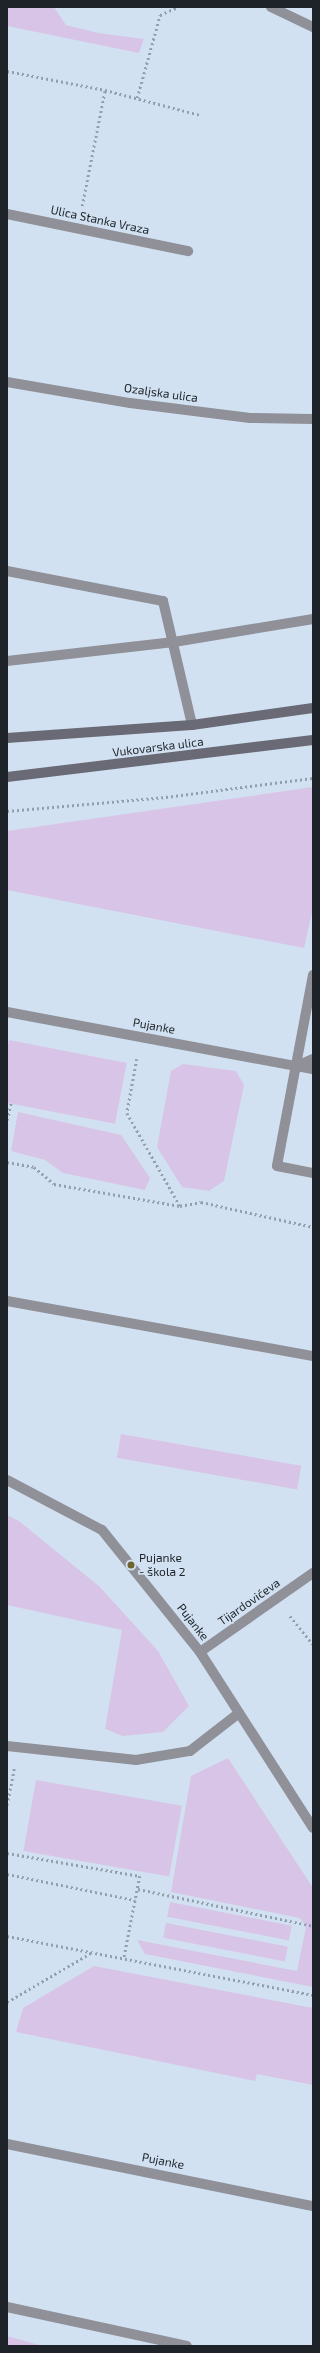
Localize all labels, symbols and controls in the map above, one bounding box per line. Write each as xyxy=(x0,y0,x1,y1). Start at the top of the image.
street label: Ulica Stanka Vraza xyxy=(49,202,151,238)
street label: Ozaljska ulica xyxy=(123,381,199,405)
street label: Vukovarska ulica xyxy=(112,734,204,760)
street label: Pujanke xyxy=(132,1015,176,1037)
place label: Pujanke - škola 2 xyxy=(139,1551,185,1579)
marker: Pujanke - škola 2 xyxy=(126,1560,136,1570)
street label: Tijardovićeva xyxy=(215,1575,283,1629)
street label: Pujanke xyxy=(174,1601,212,1643)
street label: Pujanke xyxy=(141,2150,185,2172)

